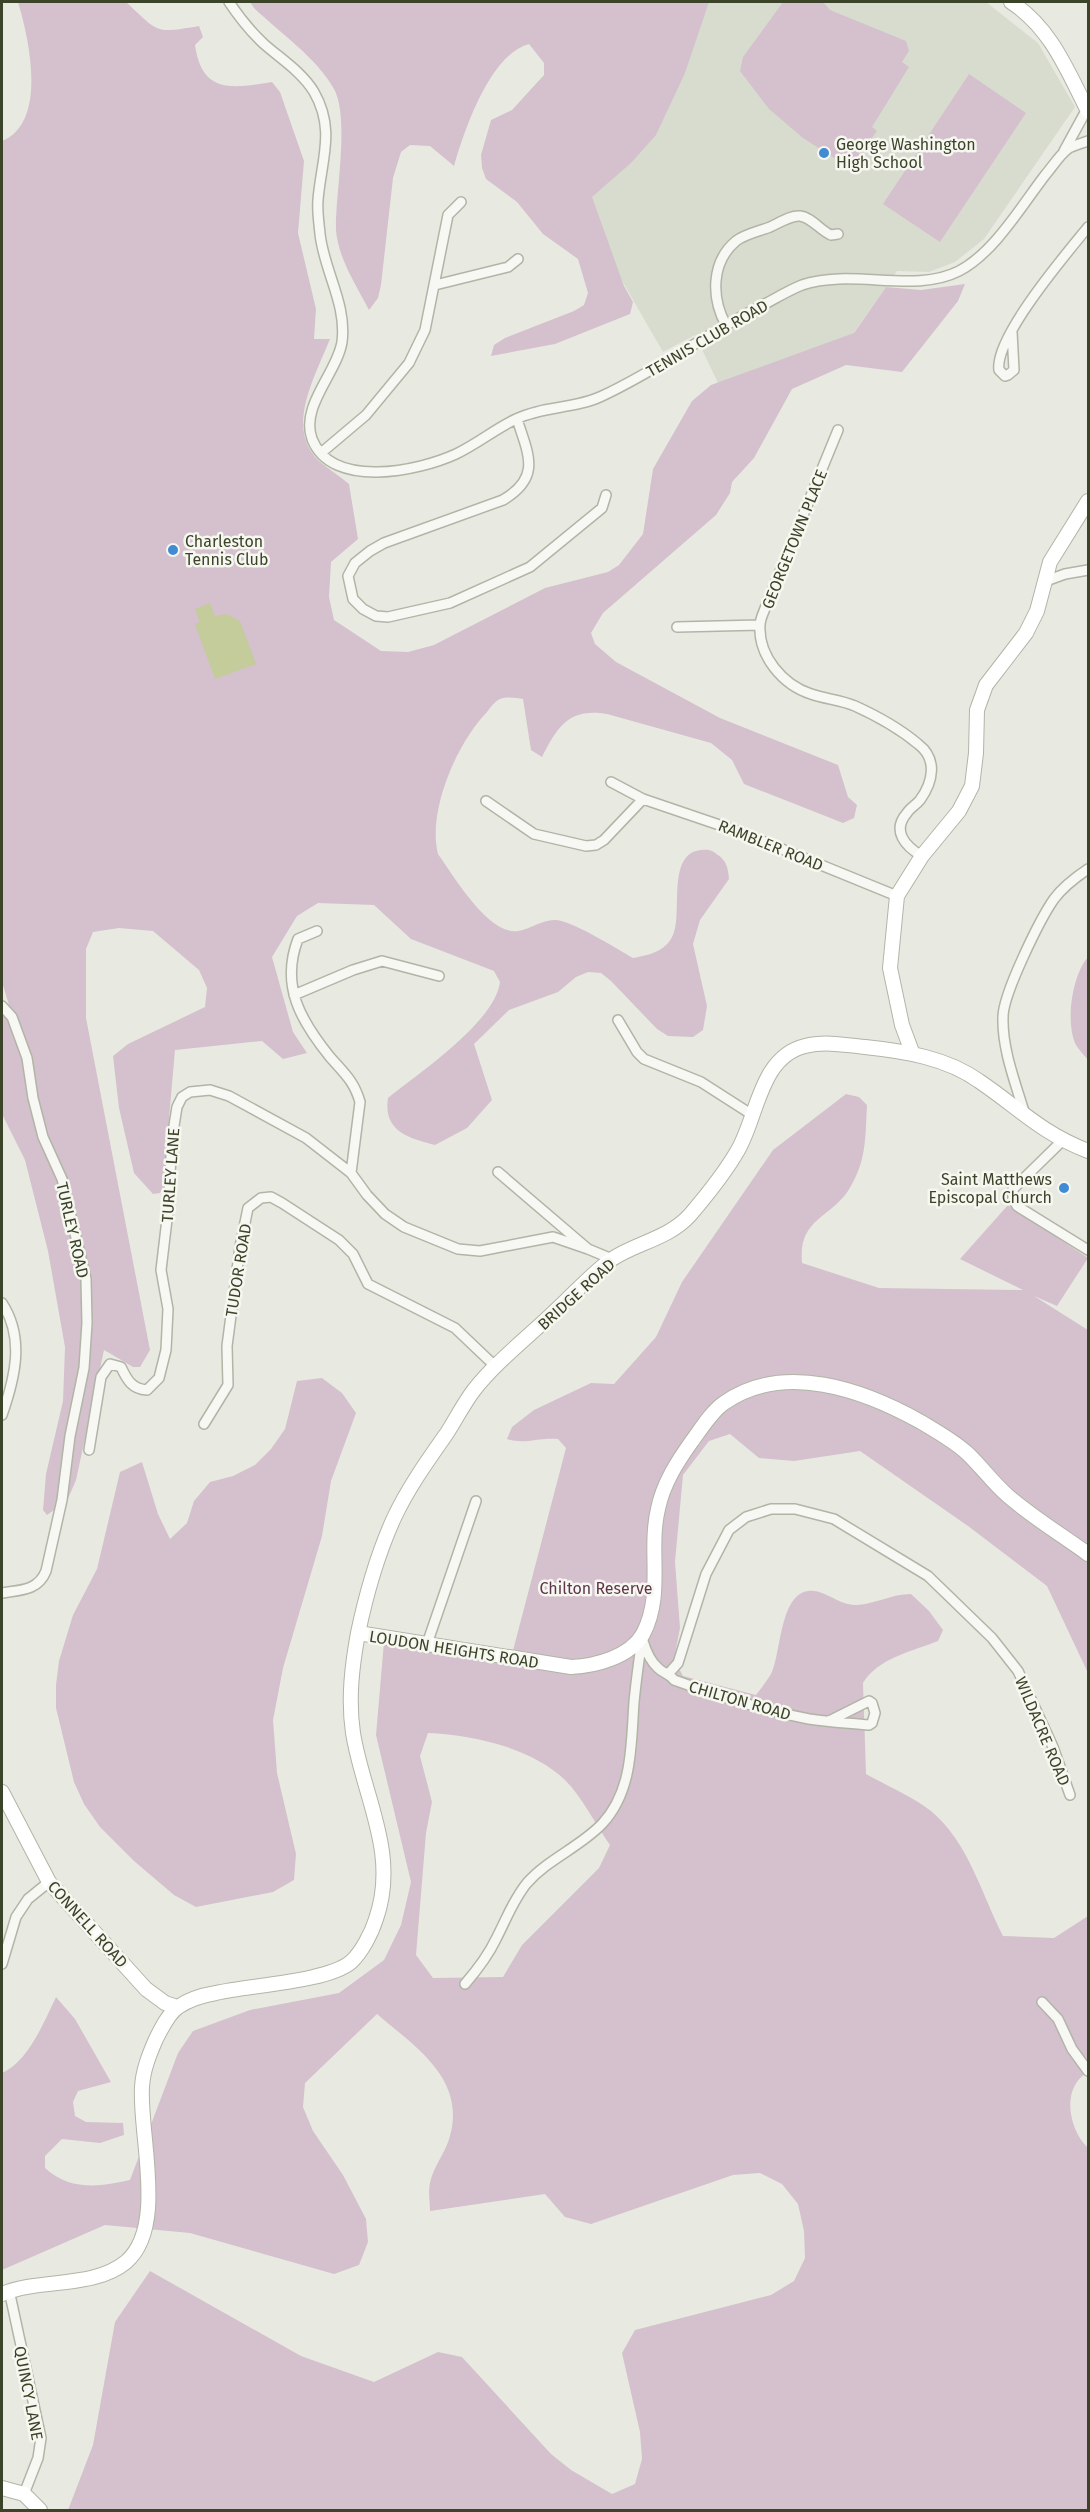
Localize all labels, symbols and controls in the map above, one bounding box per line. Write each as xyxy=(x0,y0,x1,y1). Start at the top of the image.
place label: George Washington High School xyxy=(836,135,976,172)
marker: George Washington High School xyxy=(817,146,831,160)
street label: TENNIS CLUB ROAD xyxy=(643,296,771,381)
street label: GEORGETOWN PLACE xyxy=(758,467,831,612)
place label: Charleston Tennis Club xyxy=(185,532,268,569)
marker: Charleston Tennis Club xyxy=(166,543,180,557)
street label: RAMBLER ROAD xyxy=(716,816,826,875)
street label: TURLEY LANE xyxy=(158,1127,183,1223)
place label: Saint Matthews Episcopal Church xyxy=(928,1170,1052,1207)
street label: TURLEY ROAD xyxy=(52,1180,93,1280)
marker: Saint Matthews Episcopal Church xyxy=(1057,1181,1071,1195)
street label: TUDOR ROAD xyxy=(222,1222,255,1318)
street label: BRIDGE ROAD xyxy=(534,1255,619,1334)
park label: Chilton Reserve xyxy=(540,1579,652,1598)
street label: LOUDON HEIGHTS ROAD xyxy=(368,1627,540,1672)
street label: WILDACRE ROAD xyxy=(1011,1674,1074,1788)
street label: CHILTON ROAD xyxy=(687,1677,793,1724)
street label: CONNELL ROAD xyxy=(44,1877,132,1972)
street label: QUINCY LANE xyxy=(10,2344,47,2442)

